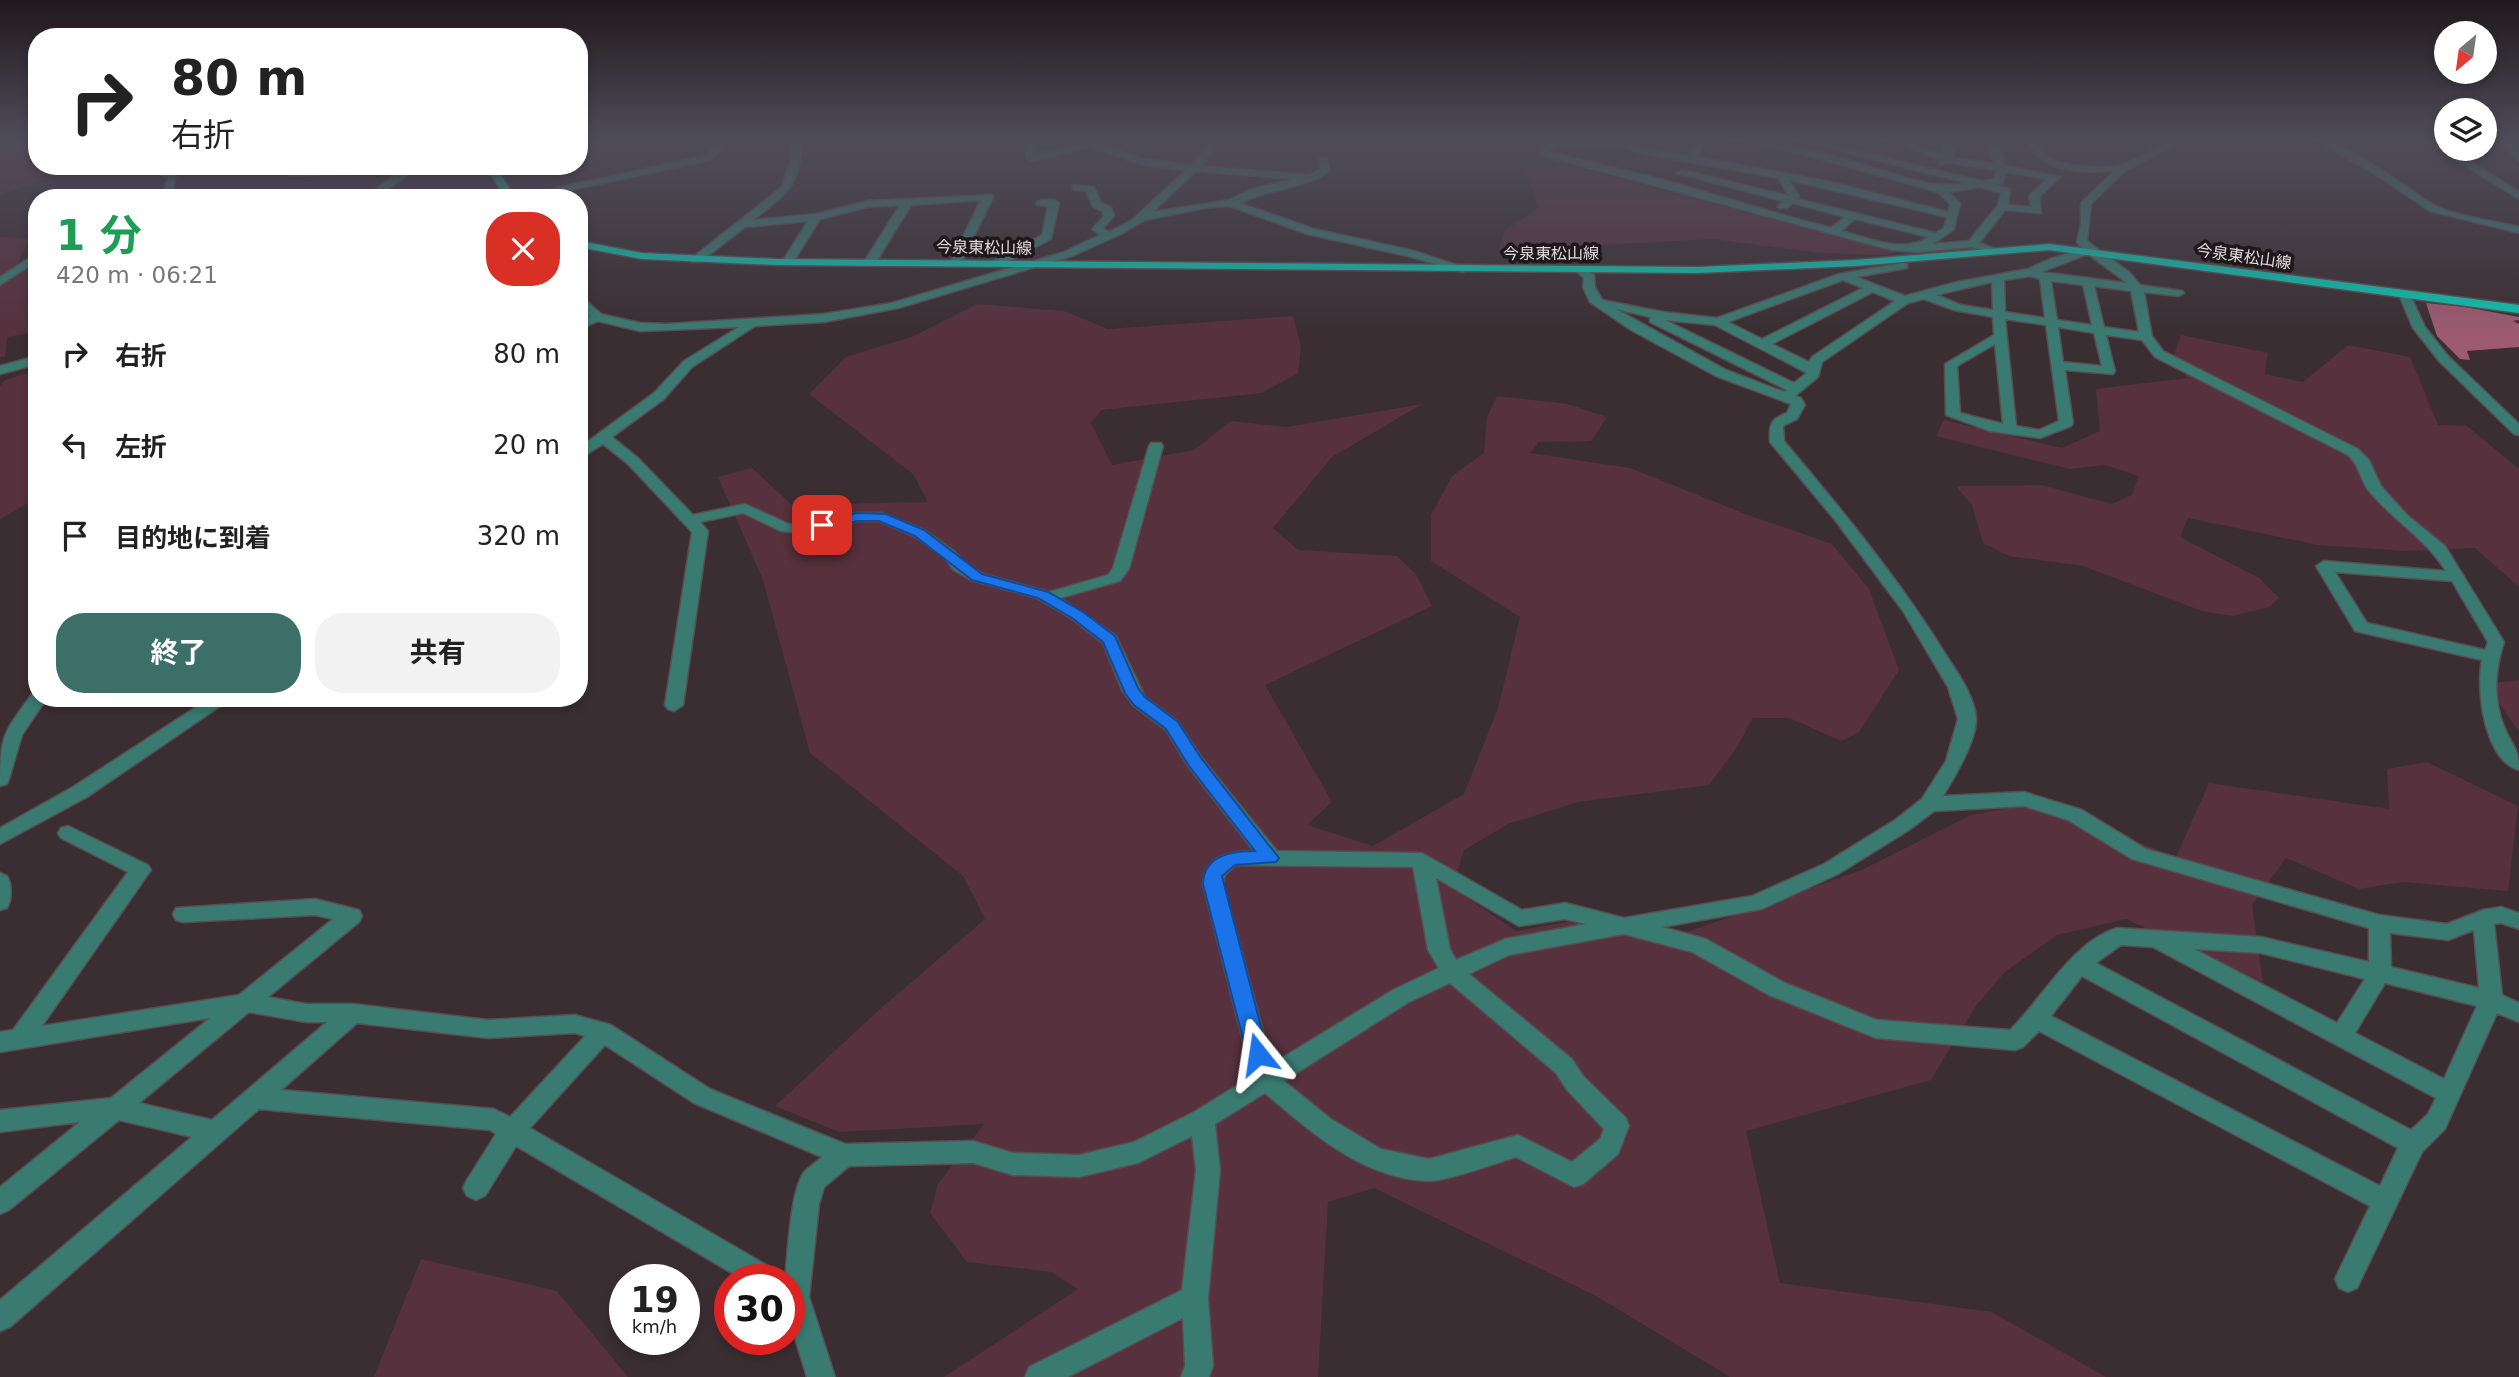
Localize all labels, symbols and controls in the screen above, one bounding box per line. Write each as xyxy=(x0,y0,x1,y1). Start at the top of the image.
north arrow xyxy=(2434,21,2497,84)
map controls xyxy=(2434,21,2497,161)
text: 80 m xyxy=(171,50,307,107)
icon: right xyxy=(56,56,147,147)
button: layers xyxy=(2434,98,2497,161)
text: 右折 xyxy=(171,116,235,154)
text: 1 分 xyxy=(56,211,142,260)
button: close xyxy=(486,212,560,286)
street label: 今泉東松山線 xyxy=(936,237,1032,258)
street label: 今泉東松山線 xyxy=(2195,240,2293,273)
street label: 今泉東松山線 xyxy=(1503,244,1599,263)
text: 420 m · 06:21 xyxy=(56,262,218,288)
icon: right xyxy=(56,335,94,373)
text: 80 m xyxy=(493,339,560,369)
text: 右折 xyxy=(115,341,167,371)
icon: left xyxy=(56,426,94,464)
text: 20 m xyxy=(493,430,560,460)
text: 左折 xyxy=(115,432,167,462)
pin xyxy=(792,495,852,555)
icon: arrive xyxy=(803,506,841,544)
icon: arrive xyxy=(56,517,94,555)
text: 320 m xyxy=(477,521,560,551)
text: 目的地に到着 xyxy=(115,523,271,553)
button: 終了 xyxy=(56,613,301,693)
button: 共有 xyxy=(315,613,560,693)
position arrow xyxy=(1221,1017,1295,1091)
speed limit sign: 30 xyxy=(714,1264,805,1355)
text: 19 xyxy=(630,1280,679,1320)
text: km/h xyxy=(632,1316,677,1337)

